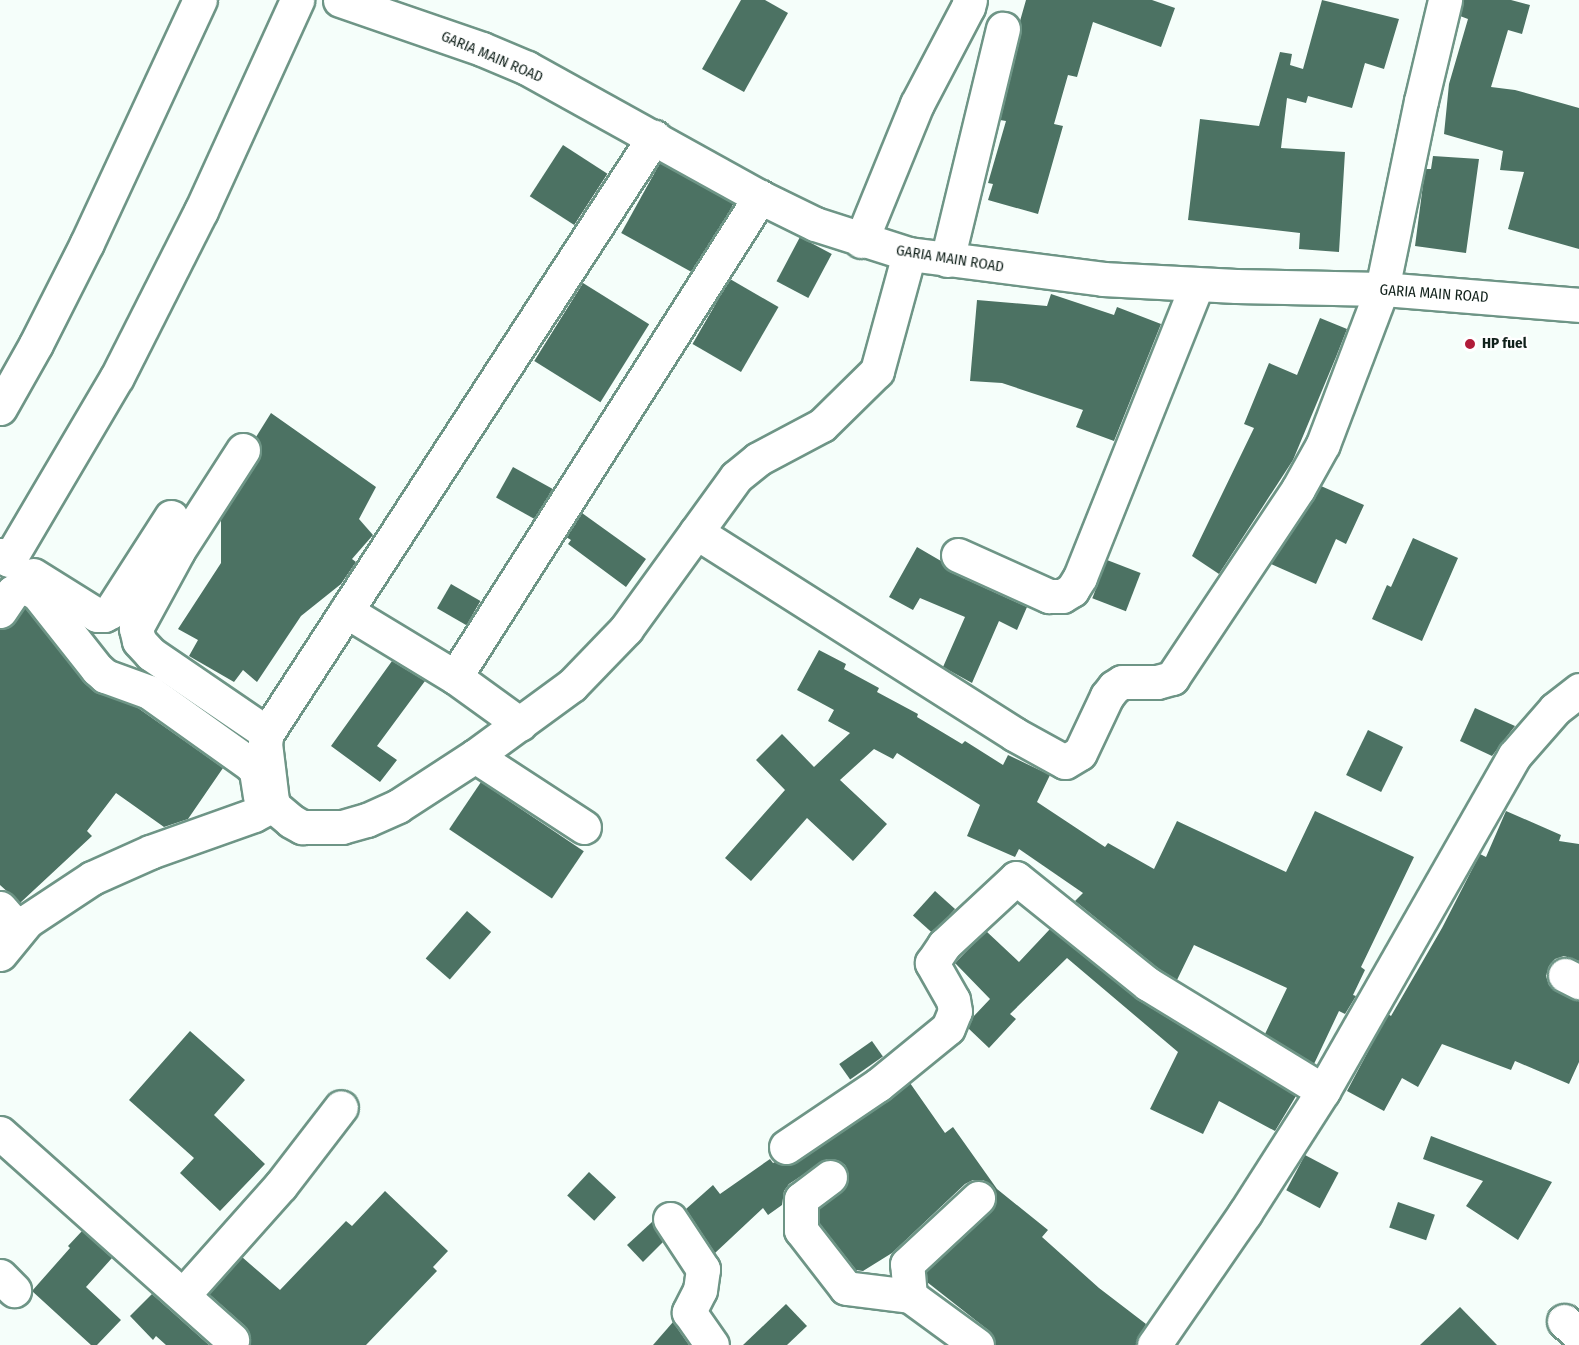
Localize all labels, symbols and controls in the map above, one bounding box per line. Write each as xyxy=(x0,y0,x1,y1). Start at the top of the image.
street label: GARIA MAIN ROAD xyxy=(438,27,546,87)
street label: GARIA MAIN ROAD xyxy=(895,242,1005,276)
street label: GARIA MAIN ROAD xyxy=(1379,281,1489,307)
place label: HP fuel xyxy=(1482,335,1527,353)
marker: HP fuel xyxy=(1463,337,1477,351)

